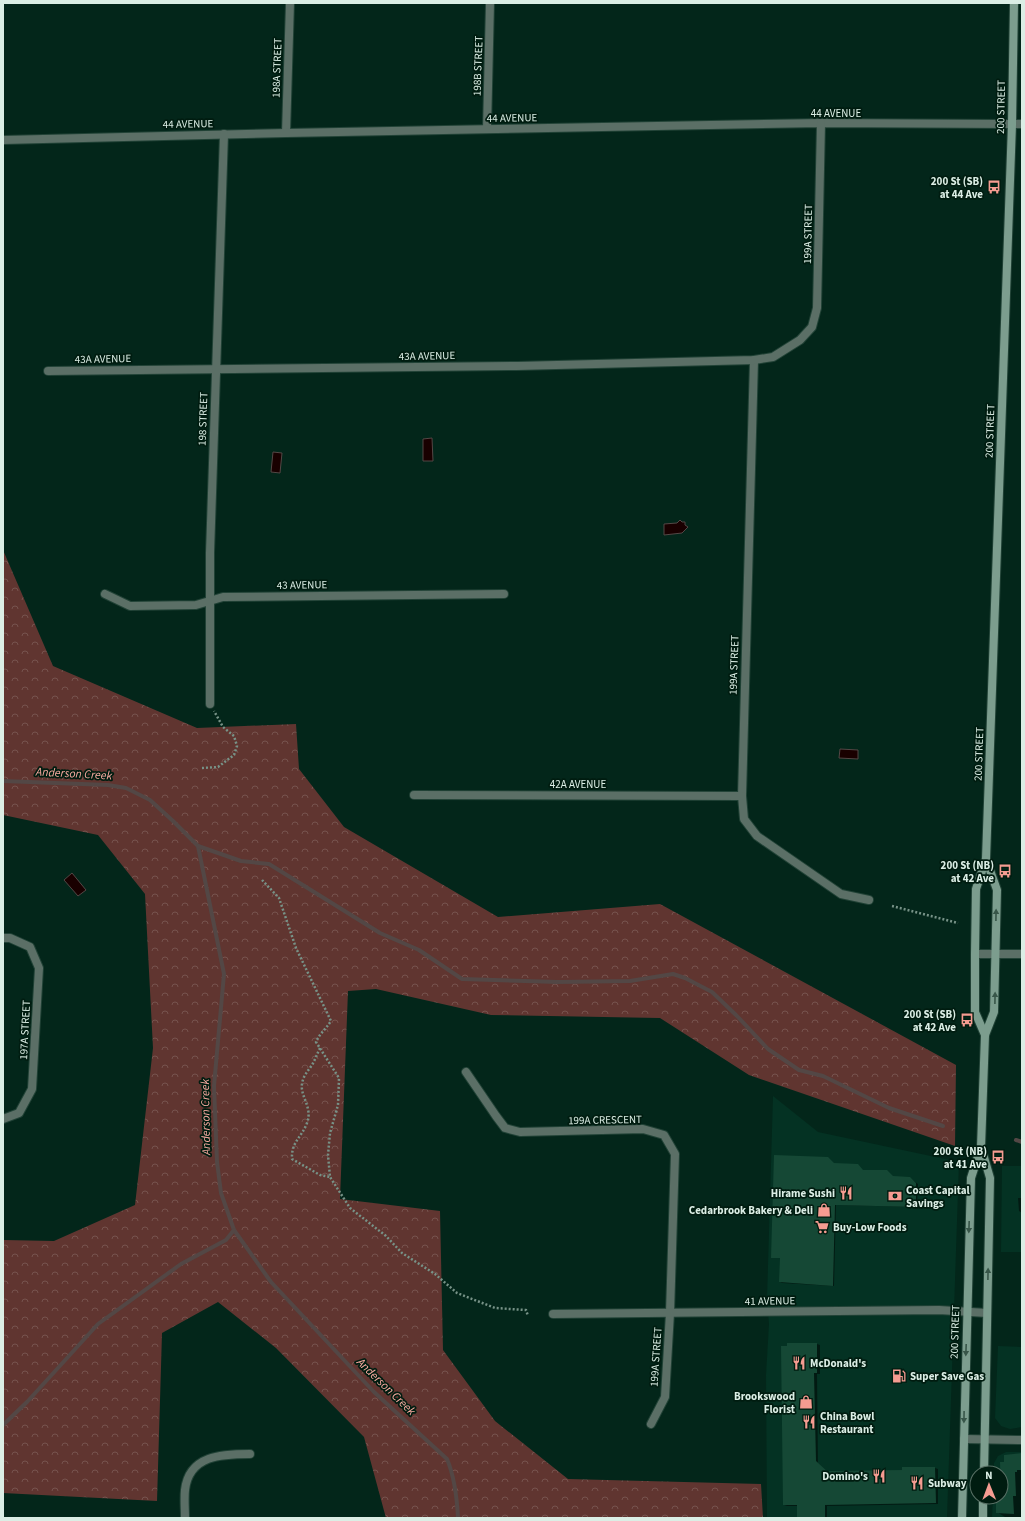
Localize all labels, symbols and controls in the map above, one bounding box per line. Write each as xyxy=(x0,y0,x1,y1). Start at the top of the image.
street label: 198B STREET xyxy=(469,35,487,96)
street label: 198A STREET xyxy=(268,38,286,98)
street label: 200 STREET xyxy=(993,80,1009,134)
street label: 44 AVENUE xyxy=(811,106,861,121)
street label: 44 AVENUE xyxy=(487,110,538,126)
street label: 44 AVENUE xyxy=(163,116,214,132)
place label: 200 St (SB) at 44 Ave xyxy=(931,174,983,202)
bus stop icon: 200 St (SB) at 44 Ave xyxy=(986,179,1002,195)
street label: 199A STREET xyxy=(800,204,816,264)
street label: 43A AVENUE xyxy=(399,348,456,364)
street label: 43A AVENUE xyxy=(75,351,132,367)
street label: 198 STREET xyxy=(195,392,211,446)
street label: 200 STREET xyxy=(982,404,998,458)
street label: 43 AVENUE xyxy=(277,577,328,593)
street label: 199A STREET xyxy=(725,635,743,695)
street label: 200 STREET xyxy=(971,727,987,781)
water label: Anderson Creek xyxy=(35,763,113,784)
street label: 42A AVENUE xyxy=(550,777,606,792)
place label: 200 St (NB) at 42 Ave xyxy=(941,858,994,886)
bus stop icon: 200 St (NB) at 42 Ave xyxy=(997,863,1013,879)
one-way arrow xyxy=(993,908,999,921)
one-way arrow xyxy=(991,992,998,1004)
street label: 197A STREET xyxy=(16,1000,34,1060)
place label: 200 St (SB) at 42 Ave xyxy=(904,1007,956,1035)
bus stop icon: 200 St (SB) at 42 Ave xyxy=(959,1012,975,1028)
water label: Anderson Creek xyxy=(197,1079,215,1156)
street label: 199A CRESCENT xyxy=(568,1112,642,1128)
place label: 200 St (NB) at 41 Ave xyxy=(934,1144,987,1172)
bus stop icon: 200 St (NB) at 41 Ave xyxy=(990,1149,1006,1165)
place label: Coast Capital Savings xyxy=(906,1183,971,1211)
restaurant icon: Hirame Sushi xyxy=(838,1185,854,1201)
place label: Hirame Sushi xyxy=(771,1186,835,1201)
bank icon: Coast Capital Savings xyxy=(887,1188,903,1204)
shop icon: Cedarbrook Bakery & Deli xyxy=(816,1202,832,1218)
place label: Cedarbrook Bakery & Deli xyxy=(689,1203,813,1218)
supermarket icon: Buy-Low Foods xyxy=(814,1219,830,1235)
place label: Buy-Low Foods xyxy=(833,1220,907,1235)
one-way arrow xyxy=(966,1221,973,1233)
one-way arrow xyxy=(985,1267,991,1280)
street label: 41 AVENUE xyxy=(745,1293,796,1309)
street label: 200 STREET xyxy=(947,1305,963,1359)
street label: 199A STREET xyxy=(646,1327,666,1387)
one-way arrow xyxy=(962,1344,969,1356)
water label: Anderson Creek xyxy=(352,1354,419,1420)
restaurant icon: McDonald's xyxy=(791,1355,807,1371)
place label: McDonald's xyxy=(810,1356,866,1371)
fuel station icon: Super Save Gas xyxy=(891,1368,907,1384)
place label: Super Save Gas xyxy=(910,1369,984,1384)
place label: Brookswood Florist xyxy=(734,1389,796,1417)
shop icon: Brookswood Florist xyxy=(798,1394,814,1410)
place label: China Bowl Restaurant xyxy=(820,1409,875,1437)
one-way arrow xyxy=(961,1411,968,1423)
restaurant icon: China Bowl Restaurant xyxy=(801,1414,817,1430)
north arrow xyxy=(969,1465,1009,1505)
restaurant icon: Domino's xyxy=(871,1468,887,1484)
text: N xyxy=(985,1468,993,1483)
place label: Domino's xyxy=(822,1469,868,1484)
restaurant icon: Subway xyxy=(909,1475,925,1491)
place label: Subway xyxy=(928,1476,967,1491)

